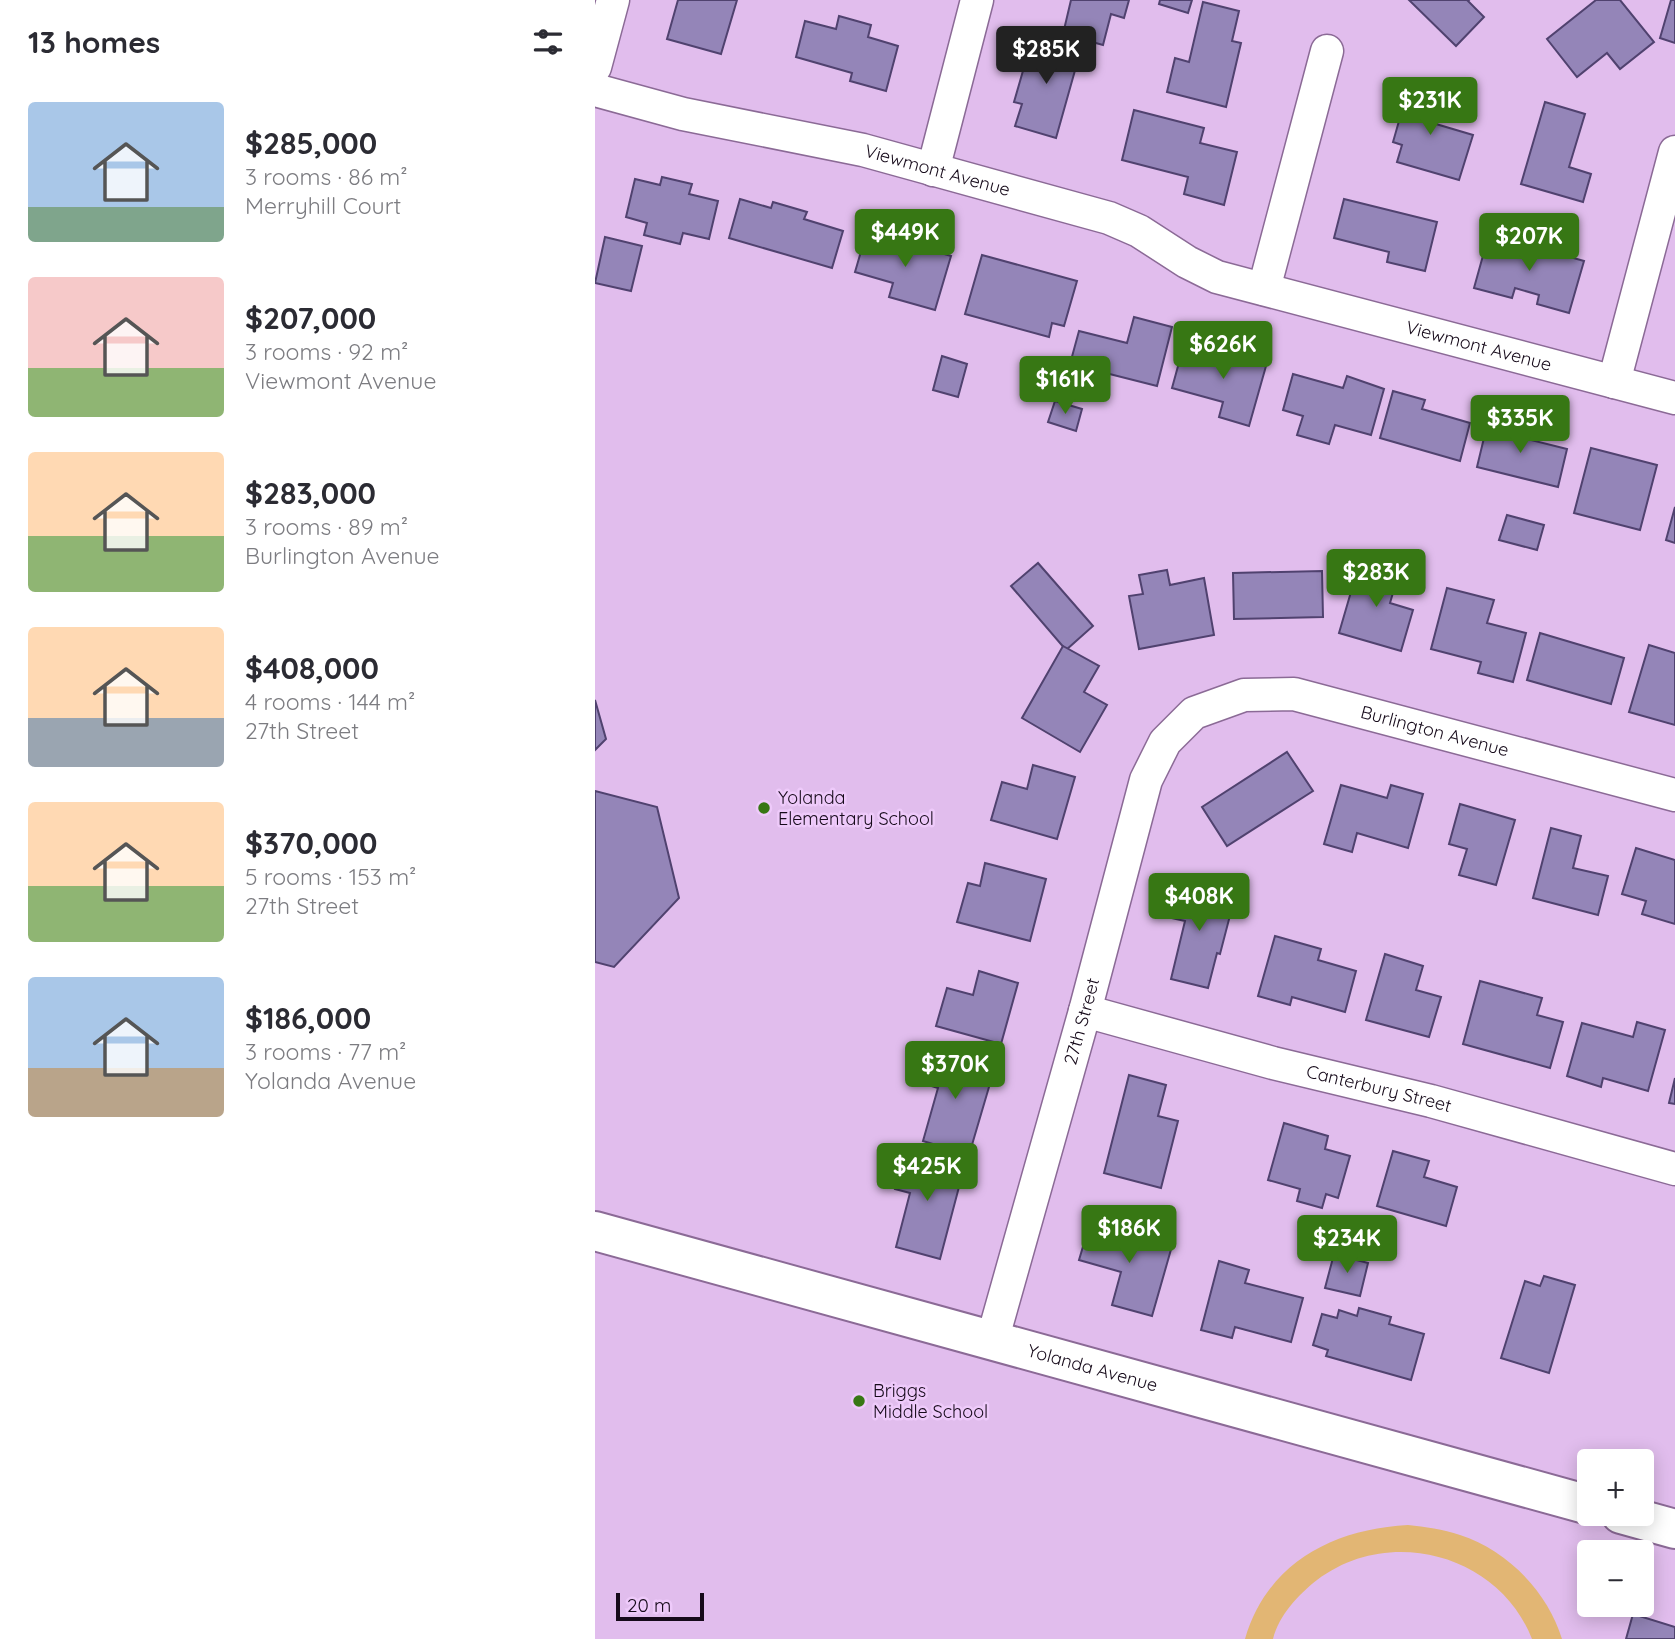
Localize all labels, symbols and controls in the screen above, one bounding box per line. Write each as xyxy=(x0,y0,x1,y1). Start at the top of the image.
text: 13 homes xyxy=(28,23,160,61)
icon: filters xyxy=(529,23,567,61)
pin: $285K xyxy=(997,27,1095,86)
text: $285K xyxy=(1012,34,1080,63)
pin: $231K xyxy=(1381,78,1479,137)
text: $231K xyxy=(1398,85,1462,114)
text: $285,000 xyxy=(245,124,377,162)
icon: home xyxy=(84,130,168,214)
street label: Viewmont Avenue xyxy=(862,139,1013,201)
text: 3 rooms · 86 m² xyxy=(245,162,408,191)
text: Merryhill Court xyxy=(245,191,401,220)
pin: $449K xyxy=(856,210,954,269)
pin: $207K xyxy=(1480,214,1578,273)
text: $449K xyxy=(871,217,939,246)
text: $207K xyxy=(1495,221,1563,250)
text: $207,000 xyxy=(245,299,376,337)
icon: home xyxy=(84,305,168,389)
street label: Viewmont Avenue xyxy=(1403,315,1554,376)
pin: $626K xyxy=(1174,322,1272,381)
text: $626K xyxy=(1189,329,1257,358)
text: 3 rooms · 92 m² xyxy=(245,337,408,366)
pin: $161K xyxy=(1016,356,1114,416)
text: $161K xyxy=(1036,364,1094,393)
text: Viewmont Avenue xyxy=(245,366,436,395)
pin: $335K xyxy=(1471,396,1569,455)
text: $335K xyxy=(1487,403,1553,432)
text: $283,000 xyxy=(245,474,376,512)
icon: home xyxy=(84,480,168,564)
text: 3 rooms · 89 m² xyxy=(245,512,408,541)
text: Burlington Avenue xyxy=(245,541,440,570)
pin: $283K xyxy=(1327,550,1425,609)
text: $283K xyxy=(1343,557,1409,586)
text: $408,000 xyxy=(245,649,379,687)
icon: home xyxy=(84,655,168,739)
text: 4 rooms · 144 m² xyxy=(245,687,415,716)
street label: Burlington Avenue xyxy=(1358,700,1511,761)
text: 27th Street xyxy=(245,716,359,745)
place label: Yolanda Elementary School xyxy=(778,786,934,830)
marker: Yolanda Elementary School xyxy=(756,800,772,816)
text: $370,000 xyxy=(245,824,377,862)
icon: home xyxy=(84,830,168,914)
text: 5 rooms · 153 m² xyxy=(245,862,416,891)
pin: $408K xyxy=(1150,874,1248,933)
text: $408K xyxy=(1164,881,1234,910)
text: 27th Street xyxy=(245,891,359,920)
street label: 27th Street xyxy=(1058,975,1104,1067)
text: $186,000 xyxy=(245,999,371,1037)
icon: home xyxy=(84,1005,168,1089)
text: 3 rooms · 77 m² xyxy=(245,1037,406,1066)
pin: $370K xyxy=(906,1042,1004,1101)
text: $370K xyxy=(921,1049,989,1078)
street label: Canterbury Street xyxy=(1304,1059,1454,1117)
text: Yolanda Avenue xyxy=(245,1066,416,1095)
pin: $425K xyxy=(878,1144,976,1203)
text: $425K xyxy=(893,1151,961,1180)
pin: $186K xyxy=(1080,1206,1178,1265)
text: $186K xyxy=(1097,1213,1161,1242)
pin: $234K xyxy=(1298,1216,1396,1275)
text: $234K xyxy=(1313,1223,1381,1252)
street label: Yolanda Avenue xyxy=(1025,1339,1160,1397)
place label: Briggs Middle School xyxy=(873,1379,988,1423)
marker: Briggs Middle School xyxy=(851,1393,867,1409)
map controls xyxy=(1577,1449,1654,1617)
button: + xyxy=(1577,1449,1654,1526)
button: − xyxy=(1577,1540,1654,1617)
scale bar xyxy=(616,1590,703,1622)
text: 20 m xyxy=(627,1593,671,1617)

